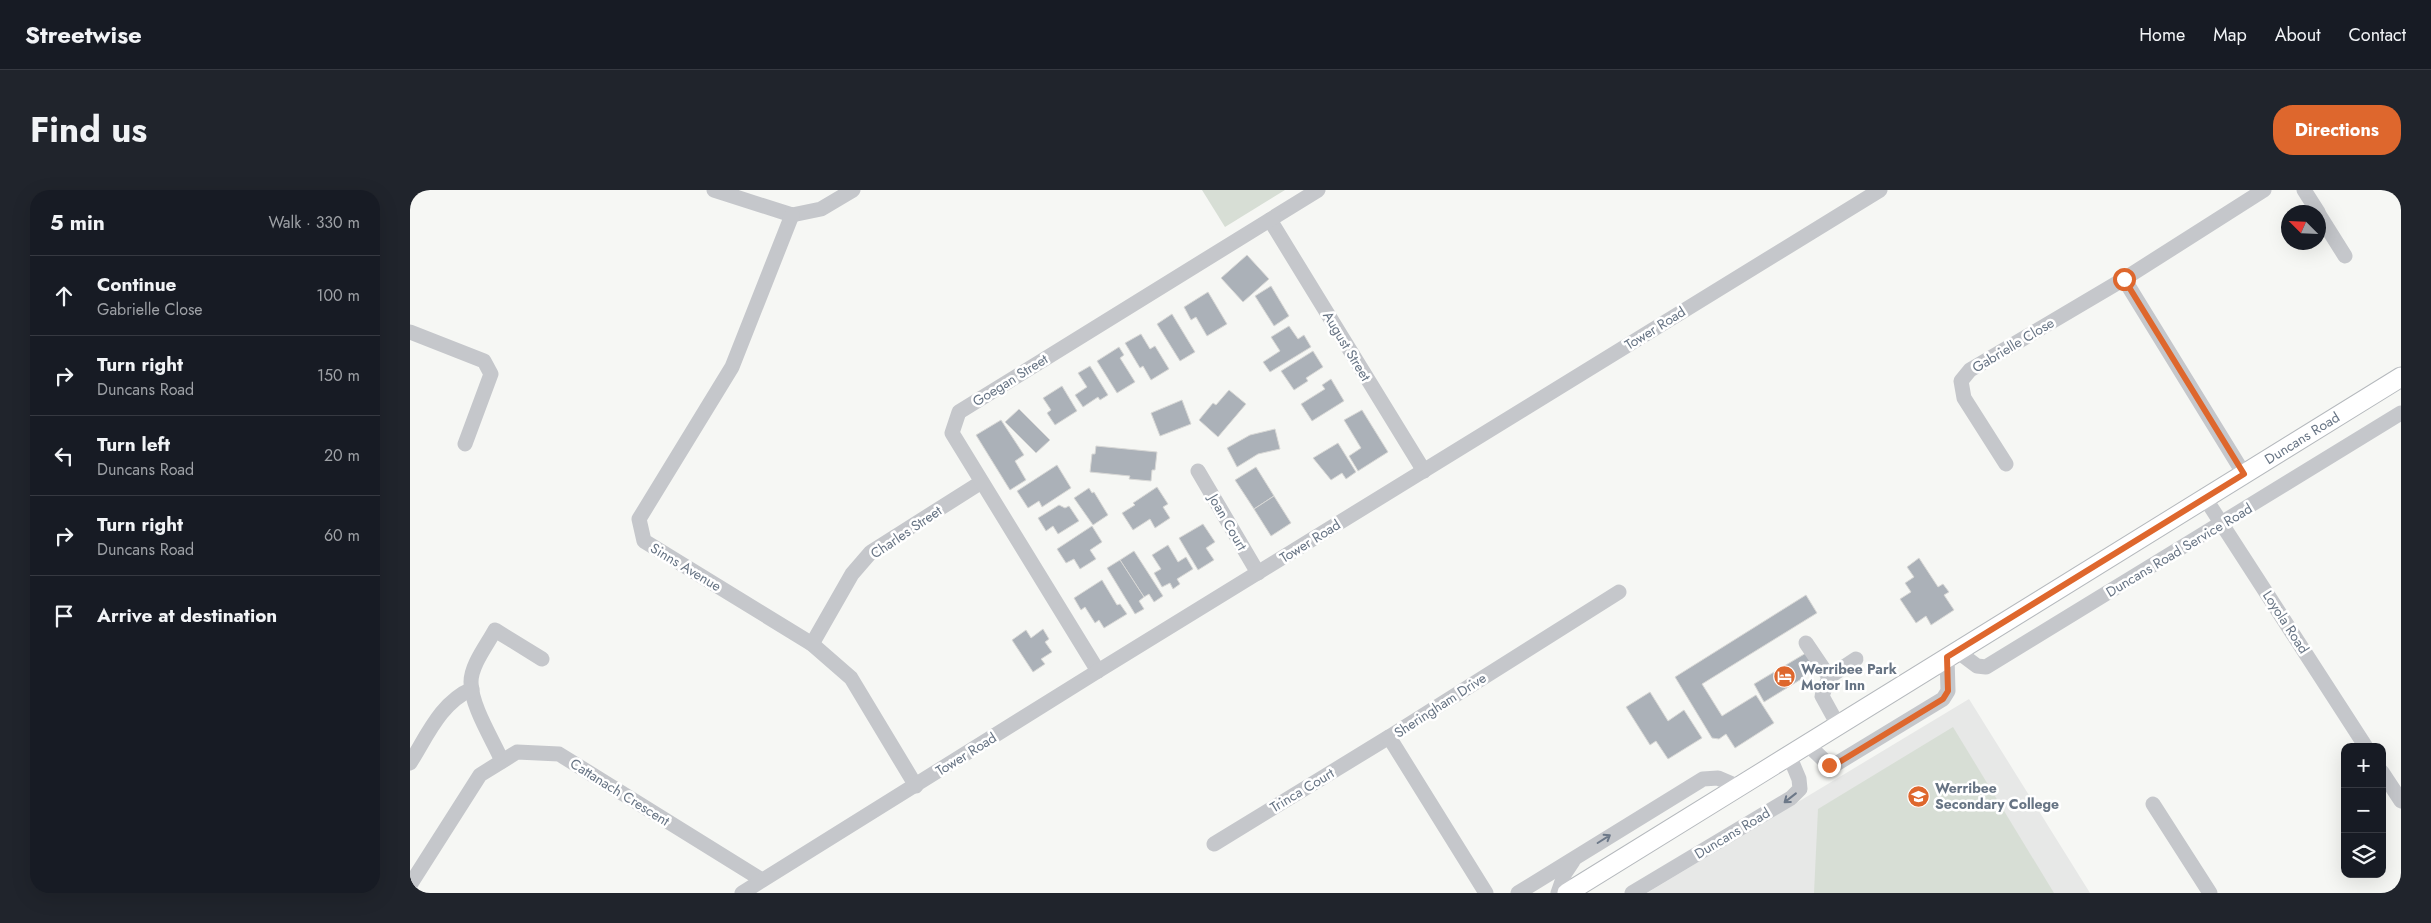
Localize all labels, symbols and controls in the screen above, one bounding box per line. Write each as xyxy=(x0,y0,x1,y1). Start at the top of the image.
text: Streetwise xyxy=(25,17,142,52)
text: Home xyxy=(2139,22,2185,48)
text: Map xyxy=(2213,22,2247,48)
text: About xyxy=(2275,22,2320,48)
text: Contact xyxy=(2348,22,2406,48)
text: Find us xyxy=(30,105,147,155)
button: Directions xyxy=(2273,105,2401,155)
north arrow xyxy=(2281,205,2326,250)
text: 5 min xyxy=(50,208,105,238)
text: Walk · 330 m xyxy=(269,211,360,234)
route start xyxy=(2113,268,2136,291)
text: Continue xyxy=(97,271,176,298)
icon: ahead xyxy=(50,282,78,310)
text: 100 m xyxy=(316,284,360,307)
text: Gabrielle Close xyxy=(97,298,203,321)
street label: Tower Road xyxy=(1621,301,1689,355)
street label: August Street xyxy=(1318,307,1376,385)
street label: Gabrielle Close xyxy=(1968,313,2058,377)
street label: Goegan Street xyxy=(968,349,1052,411)
text: Turn right xyxy=(97,351,183,378)
icon: right xyxy=(50,362,78,390)
text: 150 m xyxy=(317,364,360,387)
text: Duncans Road xyxy=(97,378,194,401)
street label: Duncans Road xyxy=(2261,407,2343,469)
text: Turn left xyxy=(97,431,170,458)
icon: left xyxy=(50,442,78,470)
text: 20 m xyxy=(324,444,360,467)
text: Duncans Road xyxy=(97,458,194,481)
street label: Joan Court xyxy=(1203,488,1252,554)
street label: Duncans Road Service Road xyxy=(2102,498,2256,602)
street label: Charles Street xyxy=(866,500,946,563)
text: Turn right xyxy=(97,511,183,538)
street label: Tower Road xyxy=(1276,514,1344,568)
icon: right xyxy=(50,522,78,550)
text: 60 m xyxy=(324,524,360,547)
text: Duncans Road xyxy=(97,538,194,561)
street label: Sinns Avenue xyxy=(647,538,725,596)
street label: Loyola Road xyxy=(2258,586,2314,658)
icon: arrive xyxy=(50,602,78,630)
text: Arrive at destination xyxy=(97,602,277,629)
place label: Werribee Park Motor Inn xyxy=(1801,659,1897,695)
hotel icon: Werribee Park Motor Inn xyxy=(1773,665,1797,689)
street label: Sheringham Drive xyxy=(1390,668,1490,742)
street label: Tower Road xyxy=(932,727,1000,781)
map controls xyxy=(2341,743,2386,878)
button: + xyxy=(2341,743,2386,788)
street label: Cattanach Crescent xyxy=(566,753,674,831)
route end xyxy=(1818,754,1841,777)
street label: Trinca Court xyxy=(1266,763,1338,817)
place label: Werribee Secondary College xyxy=(1935,778,2059,814)
school or university icon: Werribee Secondary College xyxy=(1907,784,1931,808)
button: − xyxy=(2341,788,2386,833)
one-way arrow xyxy=(1784,792,1797,803)
street label: Duncans Road xyxy=(1690,803,1774,863)
button: layers xyxy=(2341,833,2386,878)
one-way arrow xyxy=(1597,834,1611,845)

